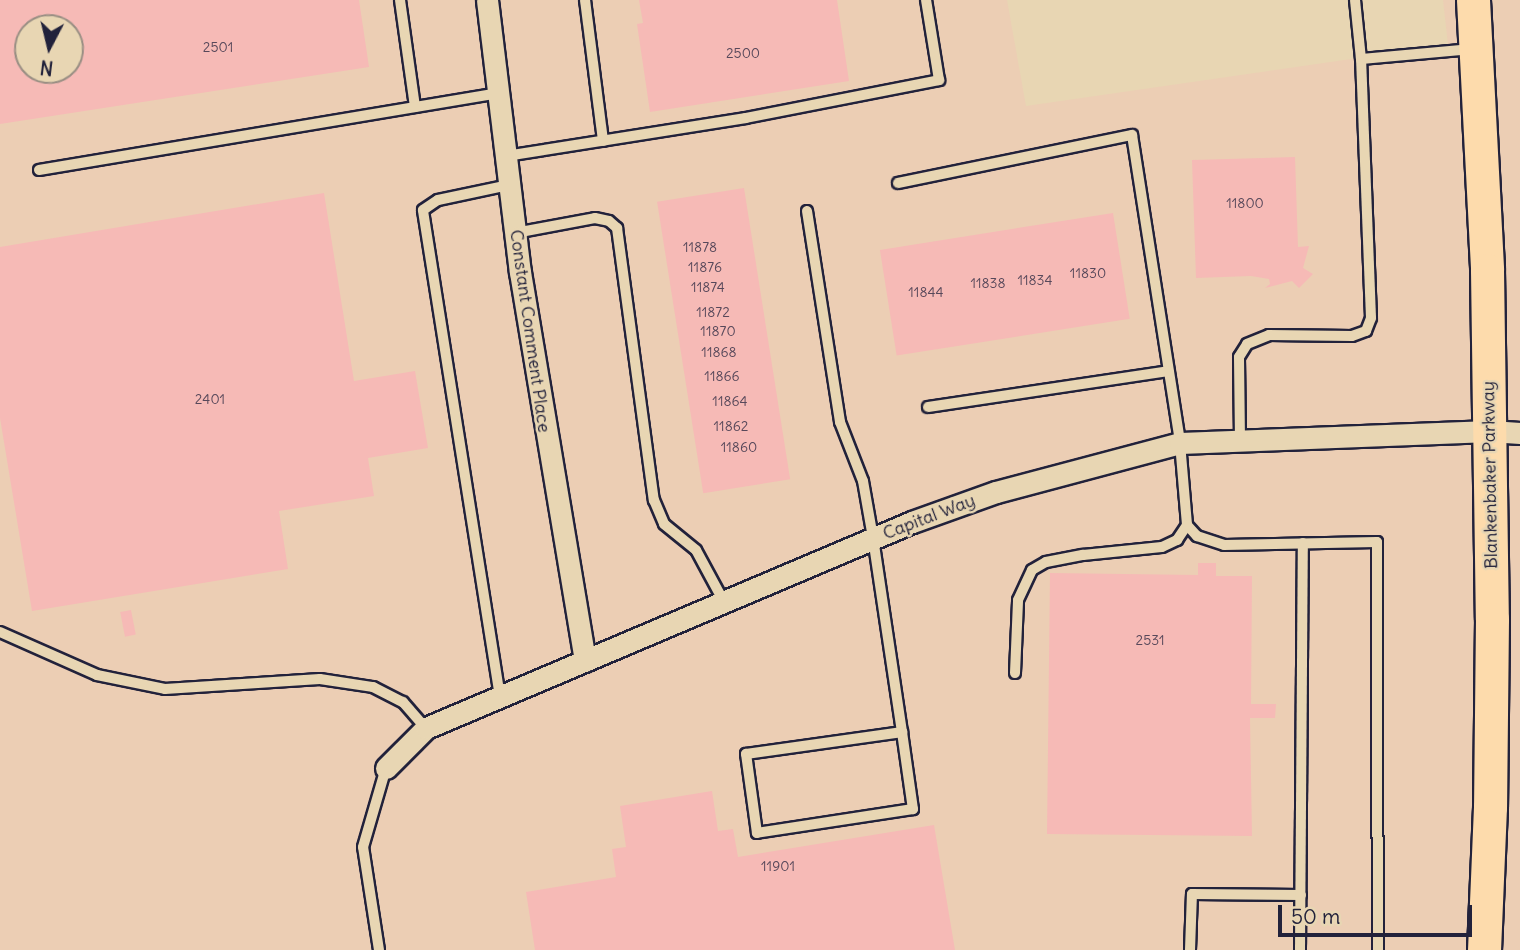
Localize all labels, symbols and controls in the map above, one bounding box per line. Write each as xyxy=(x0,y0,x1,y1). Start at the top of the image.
north arrow xyxy=(14,14,84,84)
house number: 2501 xyxy=(203,39,233,55)
house number: 2500 xyxy=(726,45,760,61)
text: N xyxy=(39,55,55,81)
house number: 11800 xyxy=(1226,195,1264,211)
street label: Constant Comment Place xyxy=(505,228,555,434)
house number: 11878 xyxy=(683,239,717,255)
house number: 11876 xyxy=(688,259,722,275)
house number: 11830 xyxy=(1070,265,1106,281)
house number: 11834 xyxy=(1017,272,1053,288)
house number: 11838 xyxy=(970,275,1006,291)
house number: 11874 xyxy=(691,279,725,295)
house number: 11844 xyxy=(908,284,944,300)
house number: 11872 xyxy=(696,304,730,320)
house number: 11870 xyxy=(700,323,736,339)
house number: 11868 xyxy=(701,344,737,360)
house number: 11866 xyxy=(704,368,740,384)
street label: Blankenbaker Parkway xyxy=(1478,381,1502,569)
house number: 2401 xyxy=(195,391,225,407)
house number: 11864 xyxy=(712,393,748,409)
house number: 11862 xyxy=(714,418,748,434)
house number: 11860 xyxy=(721,439,757,455)
street label: Capital Way xyxy=(880,490,978,544)
house number: 2531 xyxy=(1135,632,1165,648)
house number: 11901 xyxy=(761,858,795,874)
scale bar xyxy=(1282,890,1476,934)
text: 50 m xyxy=(1291,903,1340,930)

